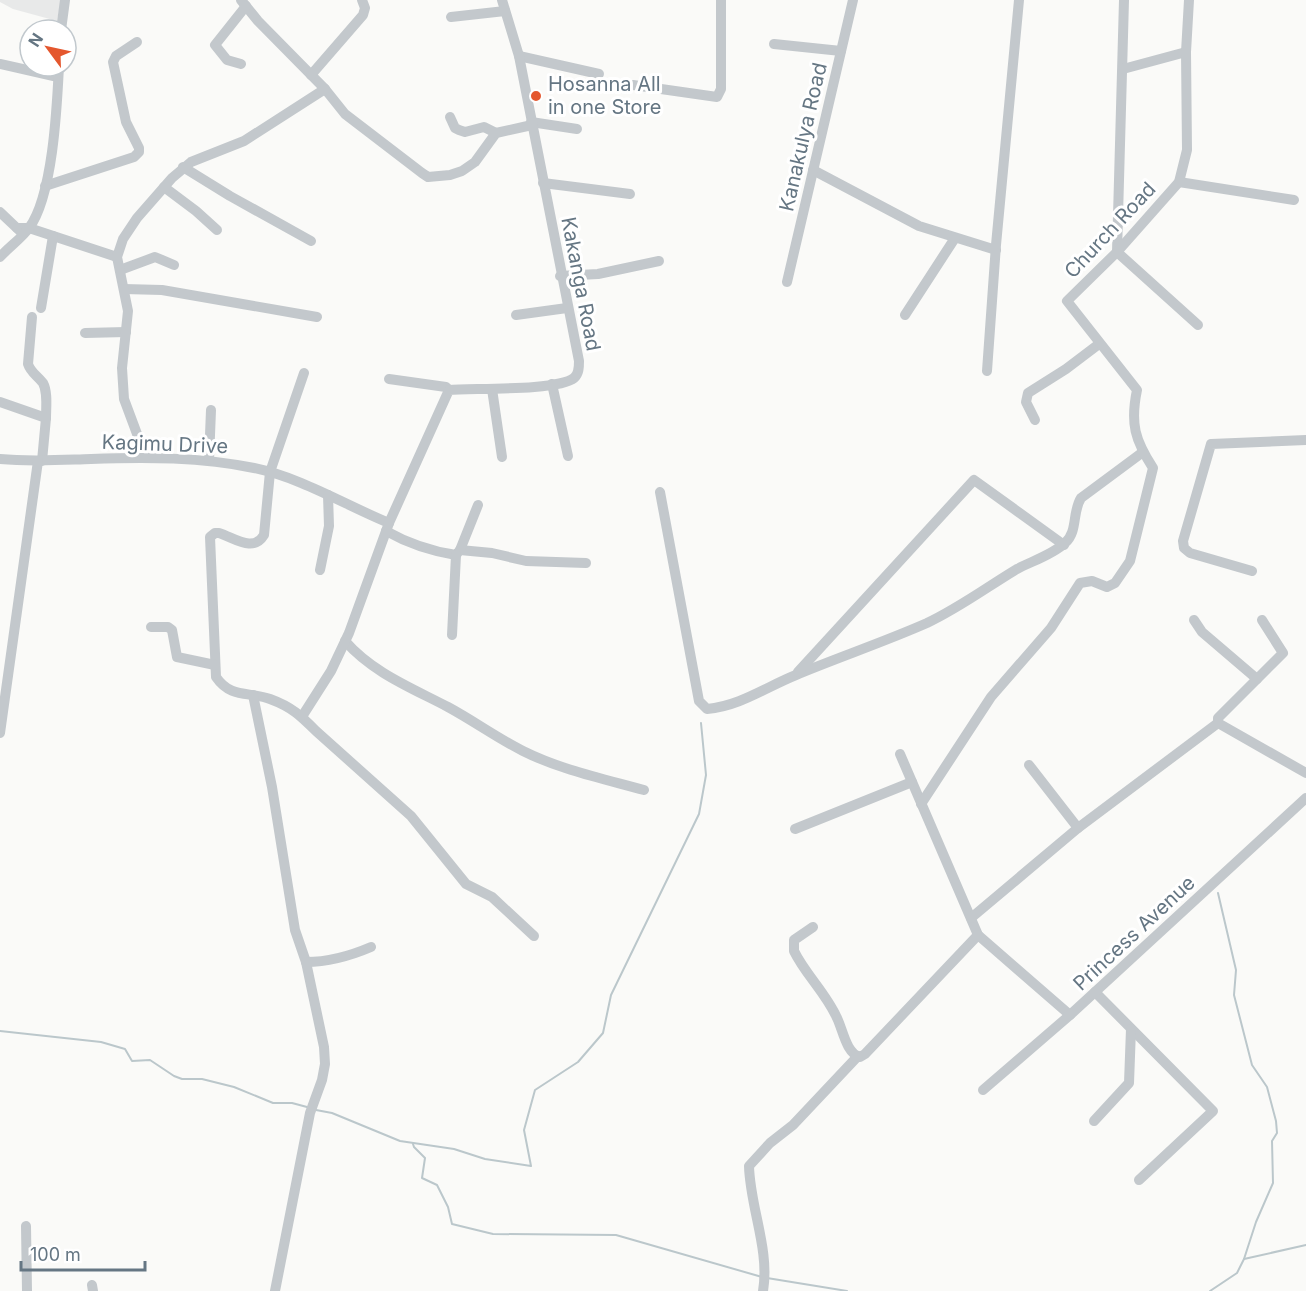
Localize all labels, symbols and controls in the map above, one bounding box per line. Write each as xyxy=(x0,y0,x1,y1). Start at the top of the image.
north arrow xyxy=(18,18,78,78)
text: N xyxy=(24,29,47,50)
street label: Kanakulya Road xyxy=(774,60,832,214)
place label: Hosanna All in one Store xyxy=(548,72,661,119)
marker: Hosanna All in one Store xyxy=(529,89,543,103)
street label: Church Road xyxy=(1059,177,1161,283)
street label: Kakanga Road xyxy=(556,215,606,353)
street label: Kagimu Drive xyxy=(101,430,229,458)
street label: Princess Avenue xyxy=(1068,871,1200,995)
scale bar xyxy=(21,1234,146,1272)
text: 100 m xyxy=(30,1244,81,1265)

